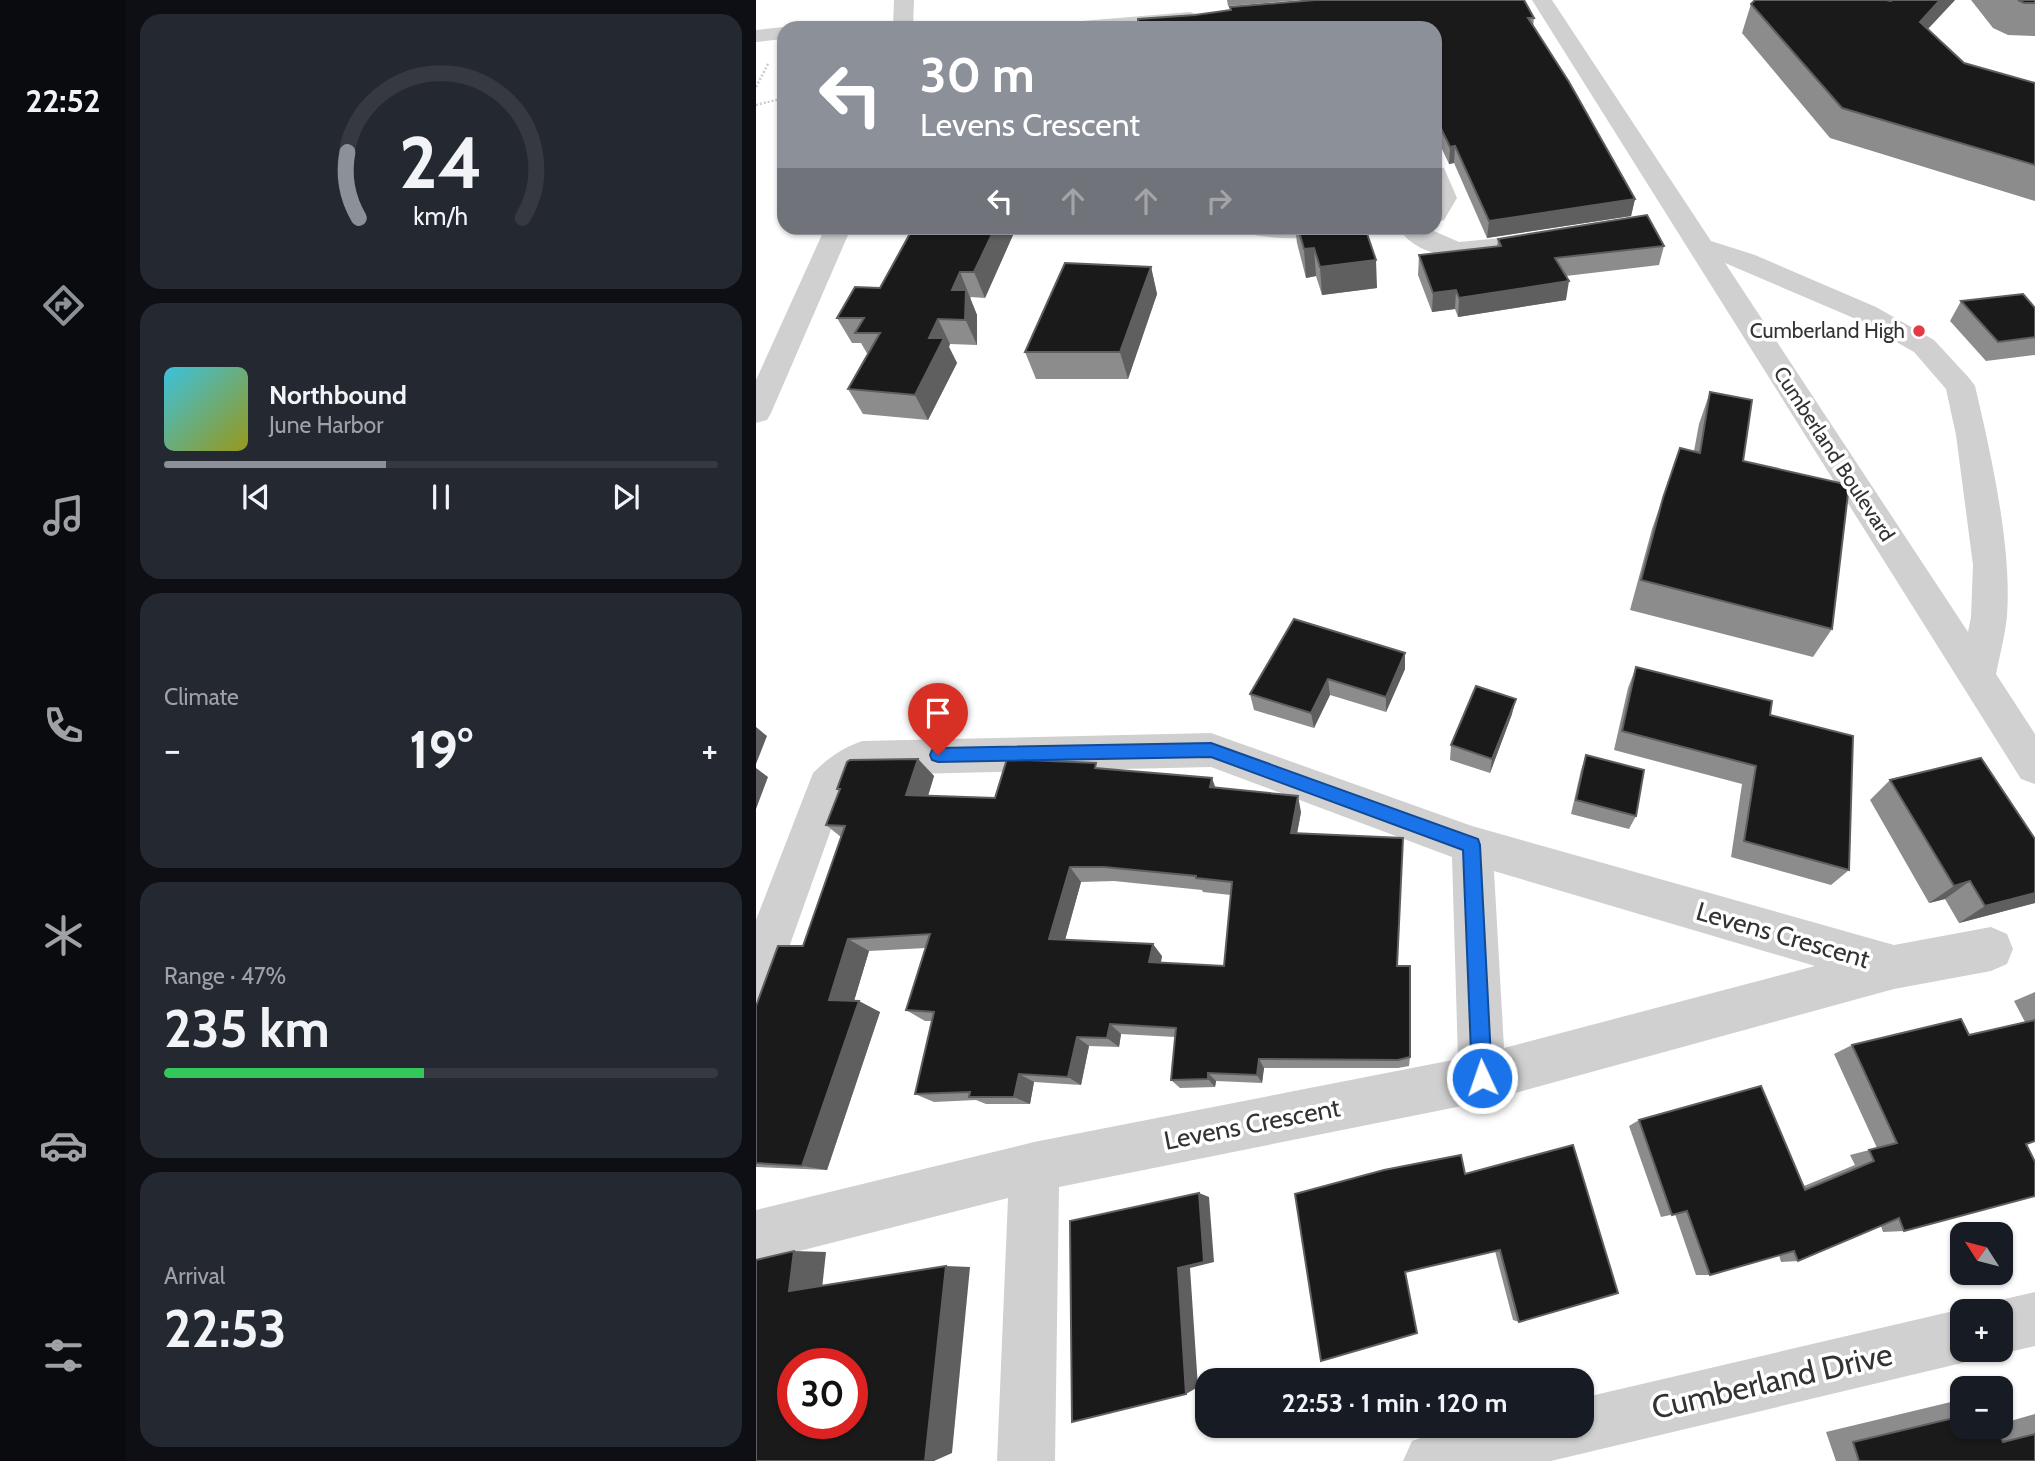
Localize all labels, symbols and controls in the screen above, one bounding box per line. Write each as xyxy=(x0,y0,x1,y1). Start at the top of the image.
text: 30 m xyxy=(920,45,1035,104)
icon: left xyxy=(805,49,896,140)
text: 22:52 xyxy=(25,81,101,120)
text: Levens Crescent xyxy=(920,105,1140,144)
text: 24 xyxy=(399,118,483,206)
icon: left xyxy=(981,182,1019,220)
icon: ahead xyxy=(1054,182,1092,220)
icon: ahead xyxy=(1127,182,1165,220)
icon: right xyxy=(1200,182,1238,220)
text: km/h xyxy=(414,201,468,231)
icon: directions xyxy=(39,281,88,330)
place label: Cumberland High xyxy=(1750,318,1905,343)
marker: Cumberland High xyxy=(1911,323,1927,339)
street label: Cumberland Boulevard xyxy=(1769,362,1900,546)
text: Northbound xyxy=(269,379,407,411)
text: June Harbor xyxy=(269,411,383,439)
icon: previous xyxy=(237,478,275,516)
icon: pause xyxy=(422,478,460,516)
icon: next xyxy=(607,478,645,516)
icon: music xyxy=(39,491,88,540)
text: Climate xyxy=(164,683,239,711)
pin xyxy=(908,683,968,755)
icon: arrive xyxy=(919,694,957,732)
icon: phone xyxy=(39,701,88,750)
text: 19° xyxy=(409,718,473,781)
text: − xyxy=(164,726,181,773)
text: + xyxy=(701,726,718,773)
street label: Levens Crescent xyxy=(1693,895,1874,975)
icon: climate xyxy=(39,911,88,960)
text: Range · 47% xyxy=(164,962,286,990)
text: 235 km xyxy=(164,997,330,1060)
position arrow xyxy=(1445,1041,1519,1115)
street label: Levens Crescent xyxy=(1161,1091,1343,1157)
icon: car xyxy=(39,1121,88,1170)
north arrow xyxy=(1950,1222,2012,1284)
map controls xyxy=(1950,1222,2013,1439)
text: Arrival xyxy=(164,1262,225,1290)
text: 22:53 xyxy=(164,1297,287,1360)
button: + xyxy=(1950,1299,2013,1362)
icon: filters xyxy=(39,1331,88,1380)
street label: Cumberland Drive xyxy=(1648,1334,1896,1427)
speed limit sign: 30 xyxy=(777,1348,868,1439)
button: − xyxy=(1950,1376,2013,1439)
text: 22:53 · 1 min · 120 m xyxy=(1282,1387,1507,1419)

